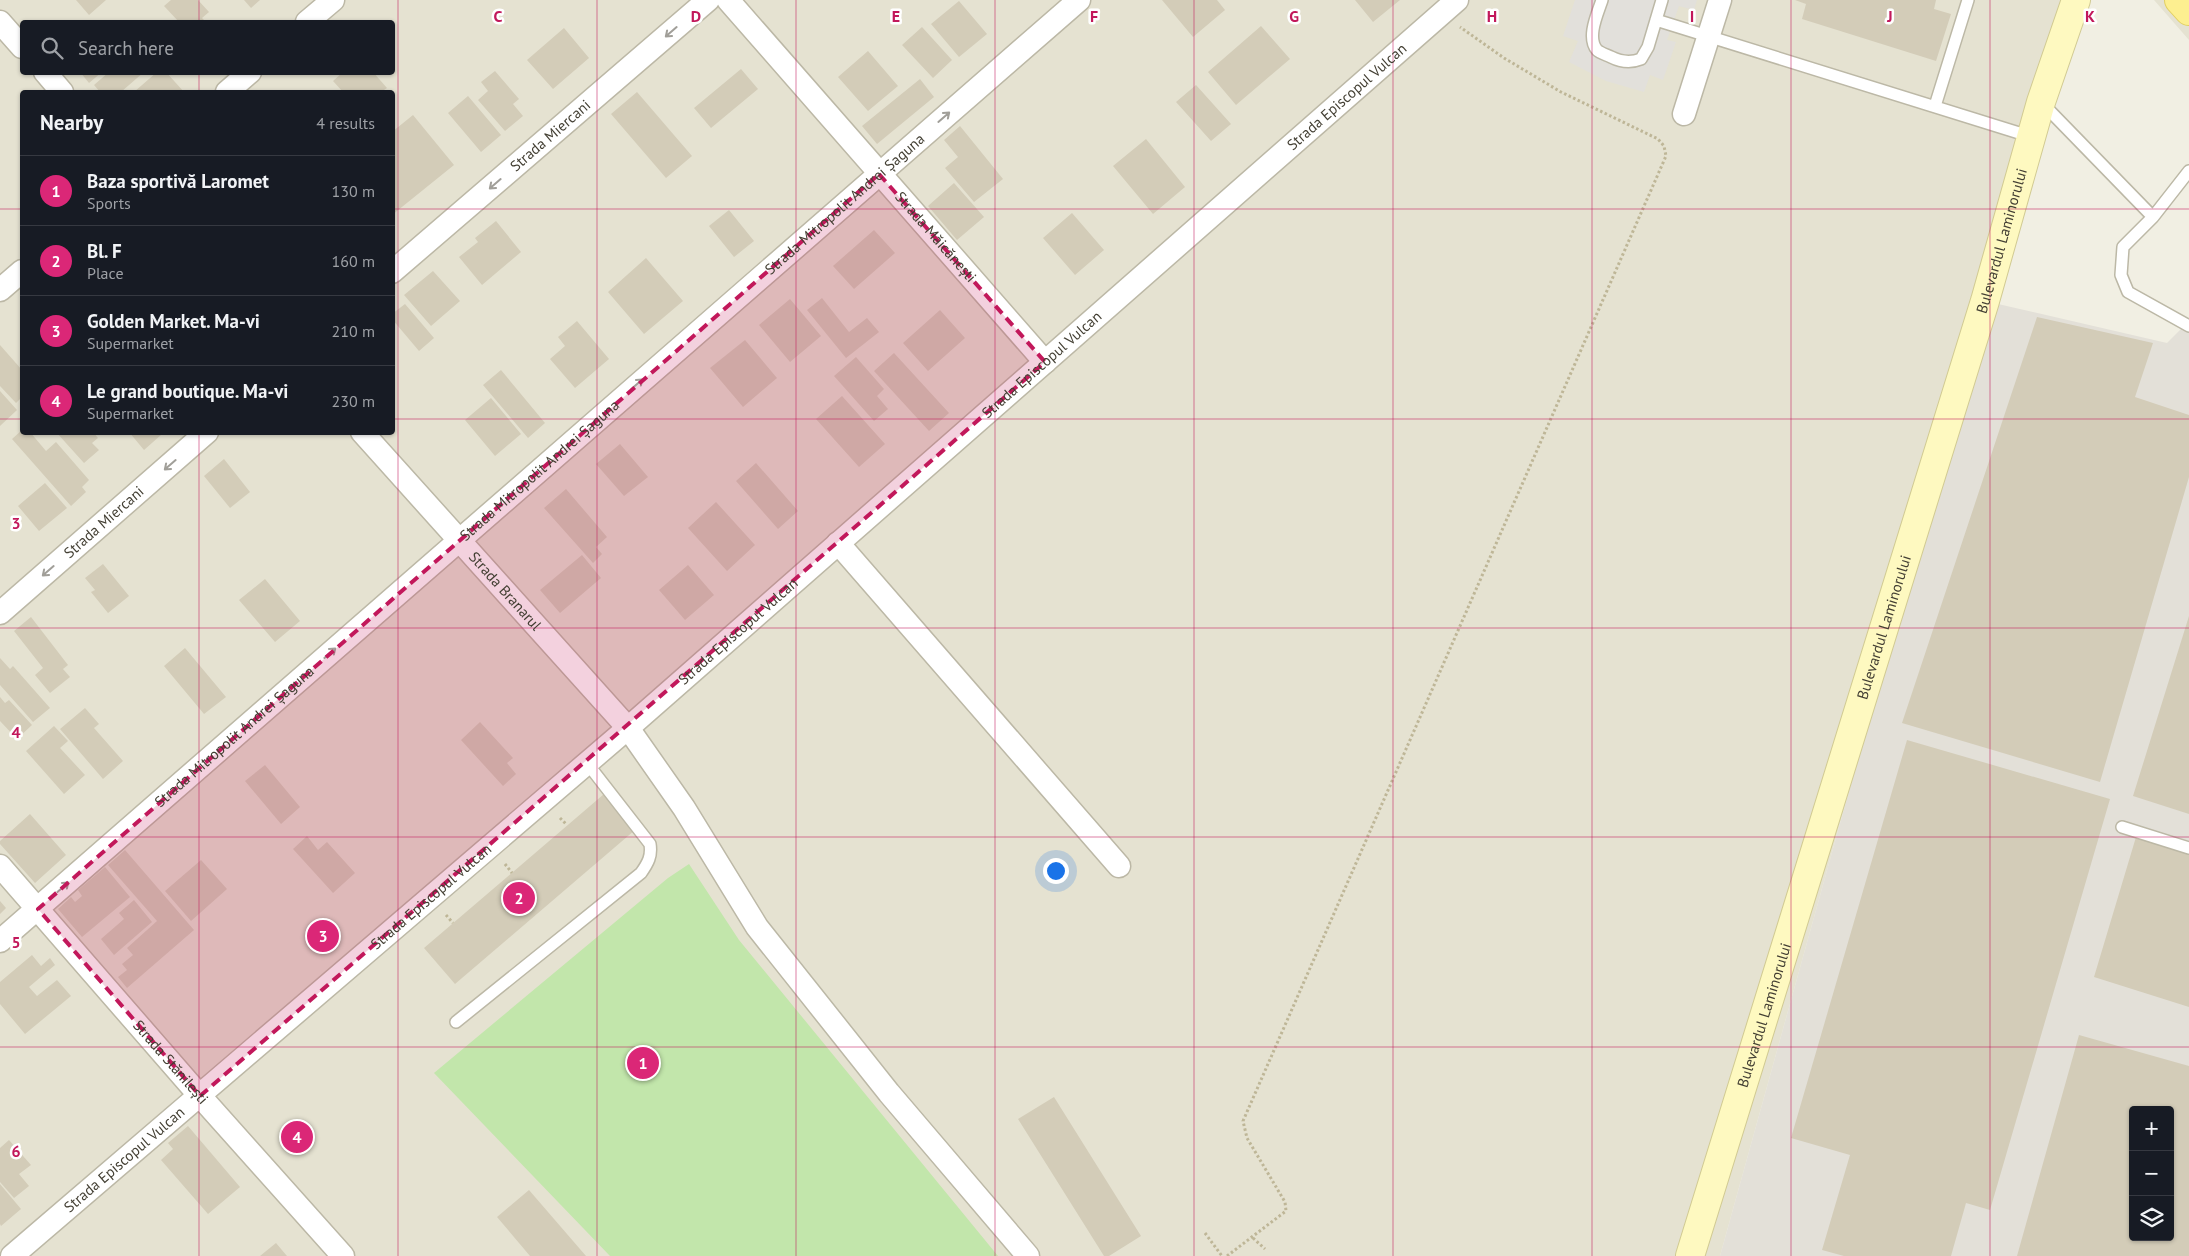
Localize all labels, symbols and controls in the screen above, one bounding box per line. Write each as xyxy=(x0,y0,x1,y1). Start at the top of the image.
text: C xyxy=(494,6,503,26)
text: D xyxy=(691,6,701,26)
text: E xyxy=(892,6,900,26)
text: F xyxy=(1090,6,1098,26)
text: G xyxy=(1289,6,1299,26)
text: H xyxy=(1487,6,1497,26)
text: I xyxy=(1690,6,1694,26)
text: J xyxy=(1886,6,1893,26)
text: K xyxy=(2085,6,2095,26)
search box xyxy=(20,20,395,75)
one-way arrow xyxy=(664,26,677,38)
icon: search xyxy=(38,34,66,62)
text: Search here xyxy=(78,36,174,60)
street label: Strada Episcopul Vulcan xyxy=(1283,39,1410,154)
street label: Strada Miercani xyxy=(506,95,594,175)
text: Nearby xyxy=(40,109,103,136)
one-way arrow xyxy=(938,111,951,122)
text: 4 results xyxy=(316,113,375,133)
street label: Strada Mitropolit Andrei Șaguna xyxy=(761,129,928,279)
street label: Bulevardul Laminorului xyxy=(1972,166,2031,316)
text: Baza sportivă Laromet xyxy=(87,169,269,193)
one-way arrow xyxy=(488,178,501,189)
text: 1 xyxy=(51,181,61,201)
text: 130 m xyxy=(332,181,375,201)
street label: Strada Măicănești xyxy=(891,187,981,286)
text: Sports xyxy=(87,193,131,213)
text: Bl. F xyxy=(87,239,122,263)
text: 2 xyxy=(51,251,61,271)
text: 160 m xyxy=(332,251,375,271)
text: Place xyxy=(87,263,124,283)
street label: Strada Episcopul Vulcan xyxy=(978,307,1105,422)
text: Golden Market. Ma-vi xyxy=(87,309,260,333)
text: 3 xyxy=(51,321,61,341)
text: 210 m xyxy=(332,321,375,341)
text: Supermarket xyxy=(87,333,174,353)
text: Le grand boutique. Ma-vi xyxy=(87,379,288,403)
one-way arrow xyxy=(631,379,644,390)
text: 4 xyxy=(51,391,61,411)
text: 230 m xyxy=(332,391,375,411)
street label: Strada Mitropolit Andrei Șaguna xyxy=(456,395,623,545)
text: Supermarket xyxy=(87,403,174,423)
one-way arrow xyxy=(164,459,177,470)
street label: Strada Miercani xyxy=(60,482,148,562)
text: 3 xyxy=(11,513,21,533)
street label: Strada Branarul xyxy=(465,547,546,635)
street label: Bulevardul Laminorului xyxy=(1853,553,1915,702)
one-way arrow xyxy=(41,566,54,577)
street label: Strada Episcopul Vulcan xyxy=(674,573,802,688)
one-way arrow xyxy=(324,647,337,658)
street label: Strada Mitropolit Andrei Șaguna xyxy=(150,661,318,811)
text: 4 xyxy=(11,722,21,742)
street label: Strada Episcopul Vulcan xyxy=(367,839,495,953)
your location xyxy=(1043,858,1069,884)
pin: 2 xyxy=(503,879,535,917)
one-way arrow xyxy=(57,881,70,892)
pin: 3 xyxy=(307,917,339,955)
text: 5 xyxy=(11,932,21,952)
street label: Bulevardul Laminorului xyxy=(1733,941,1795,1090)
street label: Strada Stănilești xyxy=(129,1016,213,1108)
pin: 1 xyxy=(627,1044,659,1082)
street label: Strada Episcopul Vulcan xyxy=(60,1102,188,1216)
map controls xyxy=(2129,1106,2174,1241)
button: + xyxy=(2129,1106,2174,1151)
pin: 4 xyxy=(281,1118,313,1156)
text: 6 xyxy=(11,1141,21,1161)
button: − xyxy=(2129,1151,2174,1196)
button: layers xyxy=(2129,1196,2174,1241)

